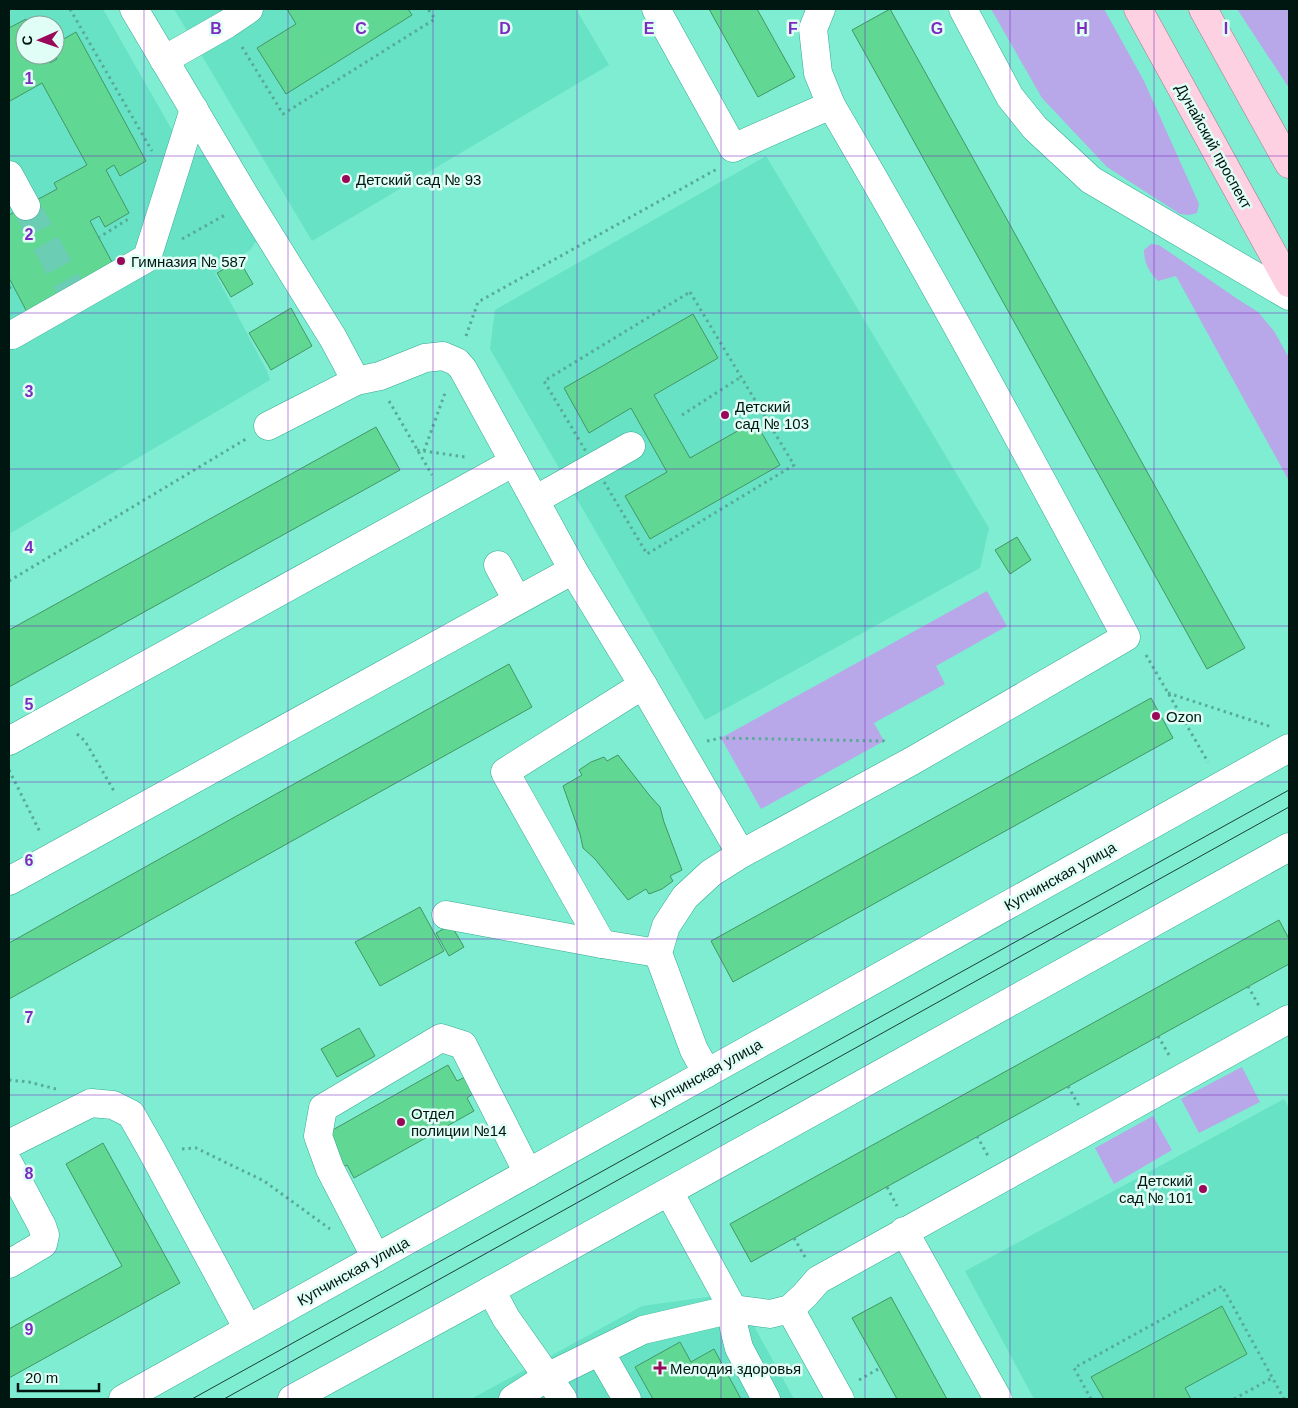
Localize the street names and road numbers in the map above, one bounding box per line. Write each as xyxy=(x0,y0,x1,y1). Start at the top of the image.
street label: Дунайский проспект xyxy=(1173,80,1256,212)
street label: Купчинская улица xyxy=(1001,838,1119,914)
street label: Купчинская улица xyxy=(647,1035,765,1111)
street label: Купчинская улица xyxy=(294,1233,412,1309)

